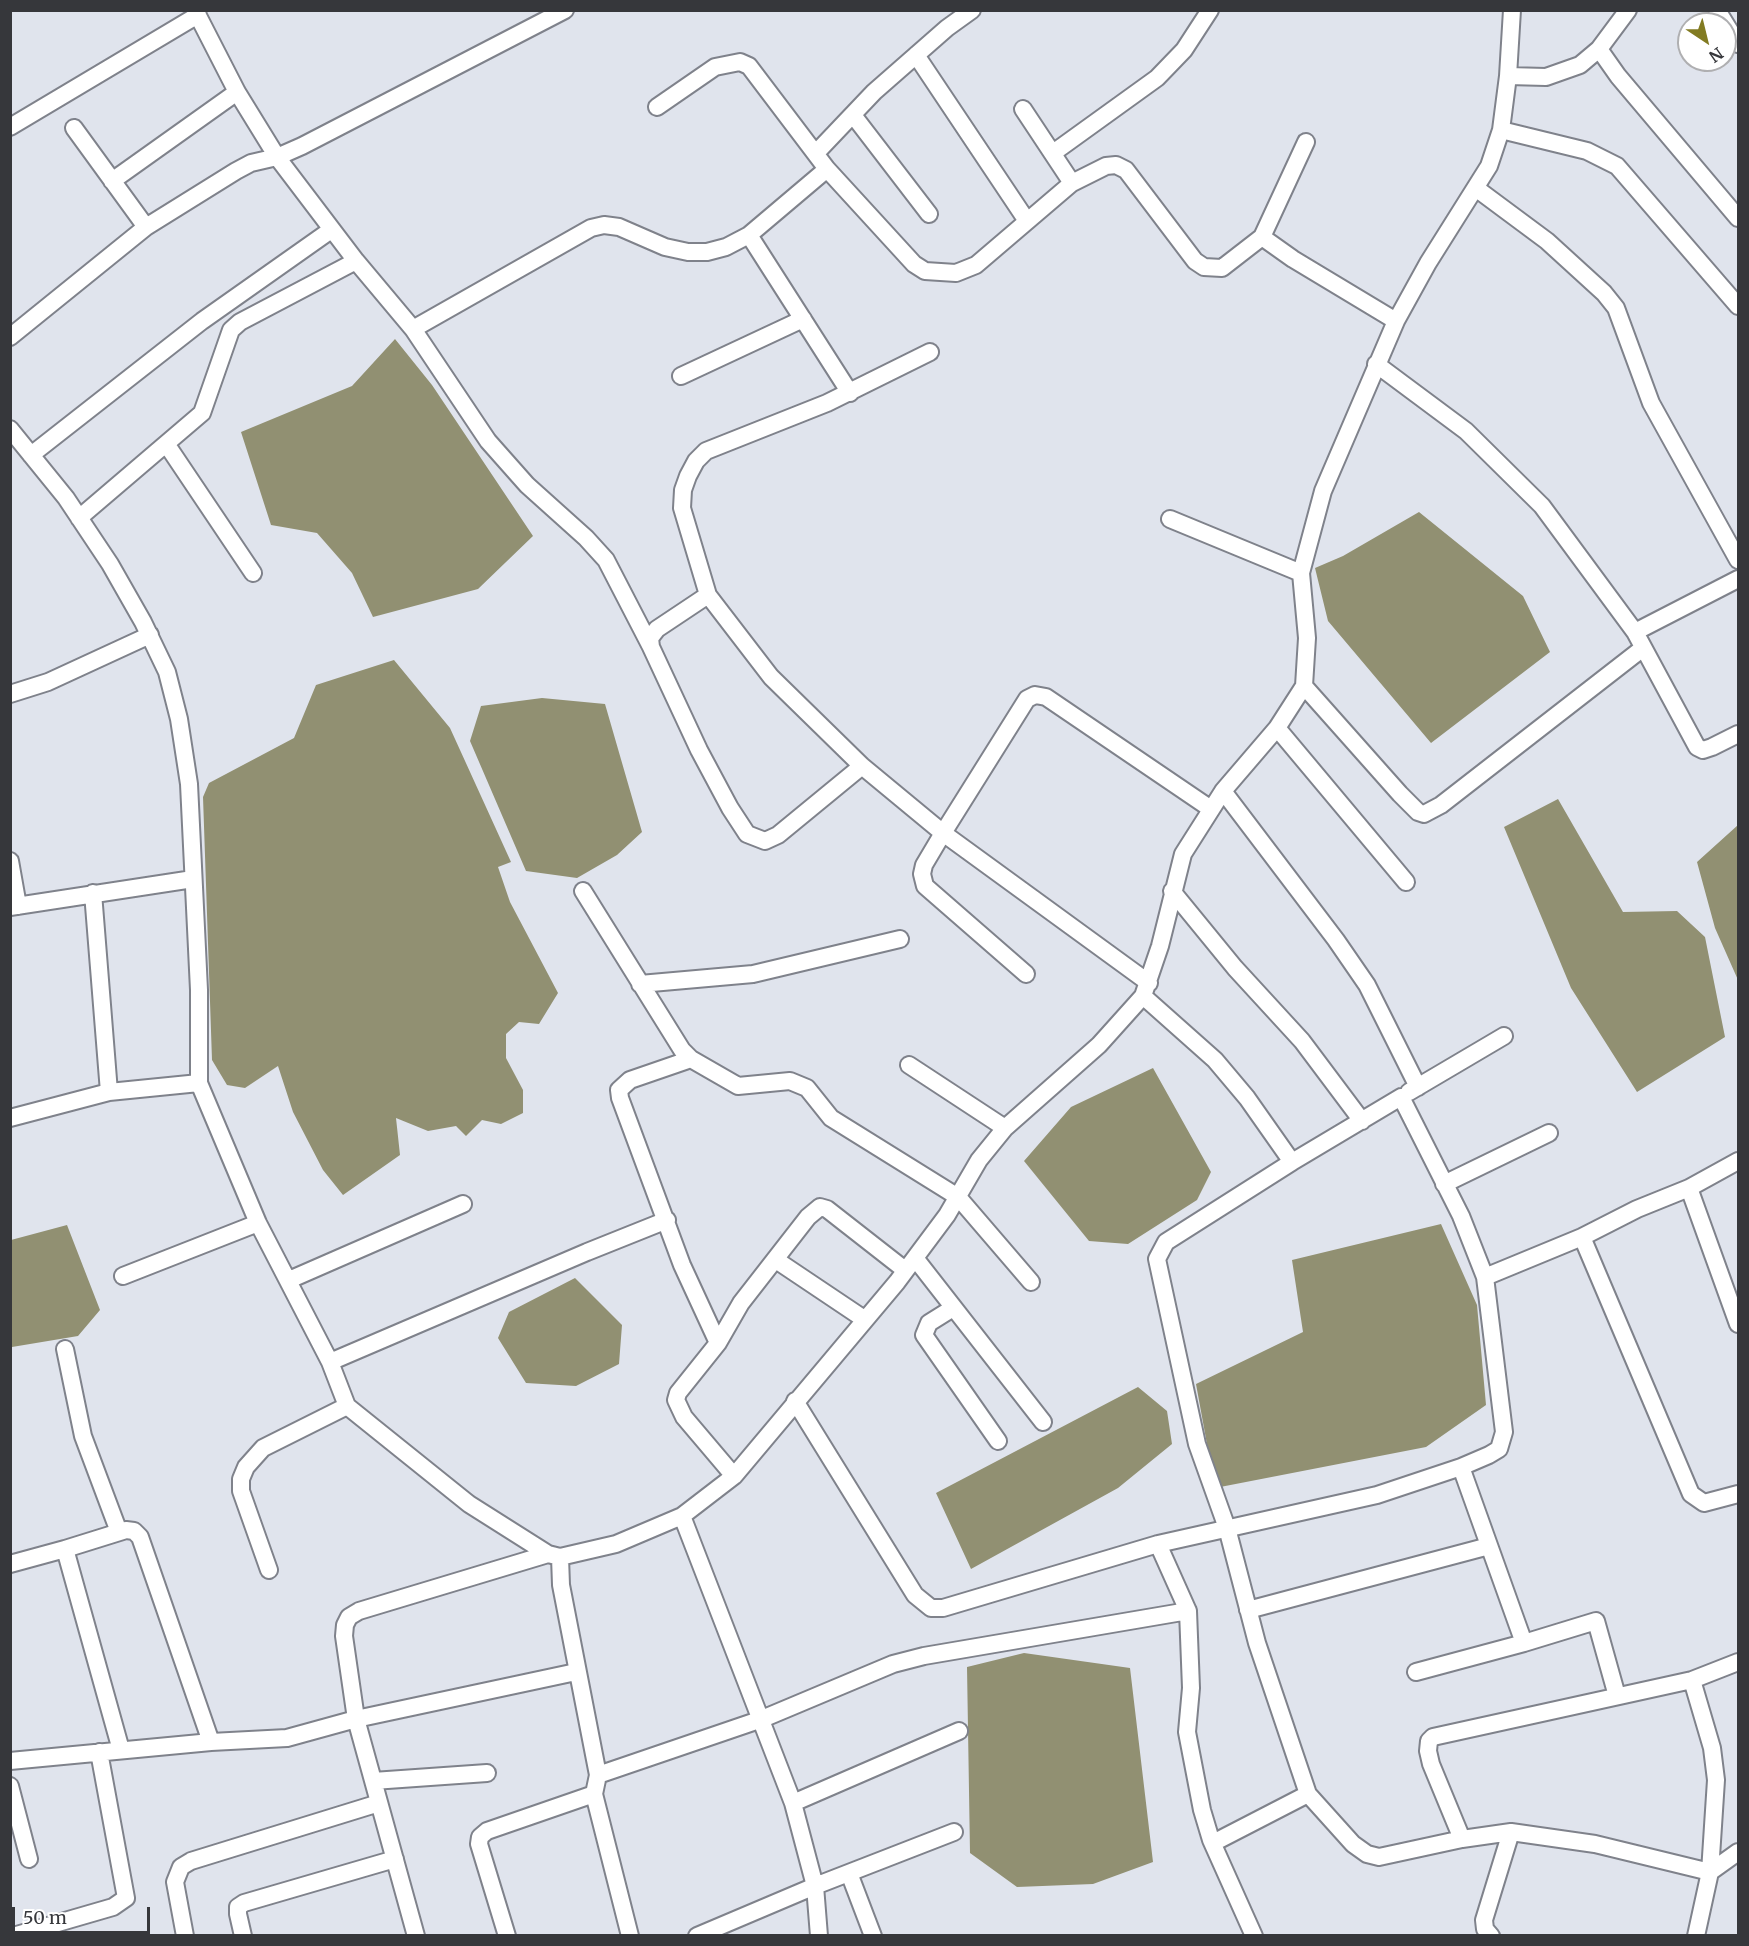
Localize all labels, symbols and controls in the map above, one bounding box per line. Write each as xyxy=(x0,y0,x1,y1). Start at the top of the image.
north arrow xyxy=(1677,12,1737,72)
text: N xyxy=(1705,43,1727,67)
scale bar xyxy=(15,1895,153,1933)
text: 50 m xyxy=(23,1906,67,1929)

